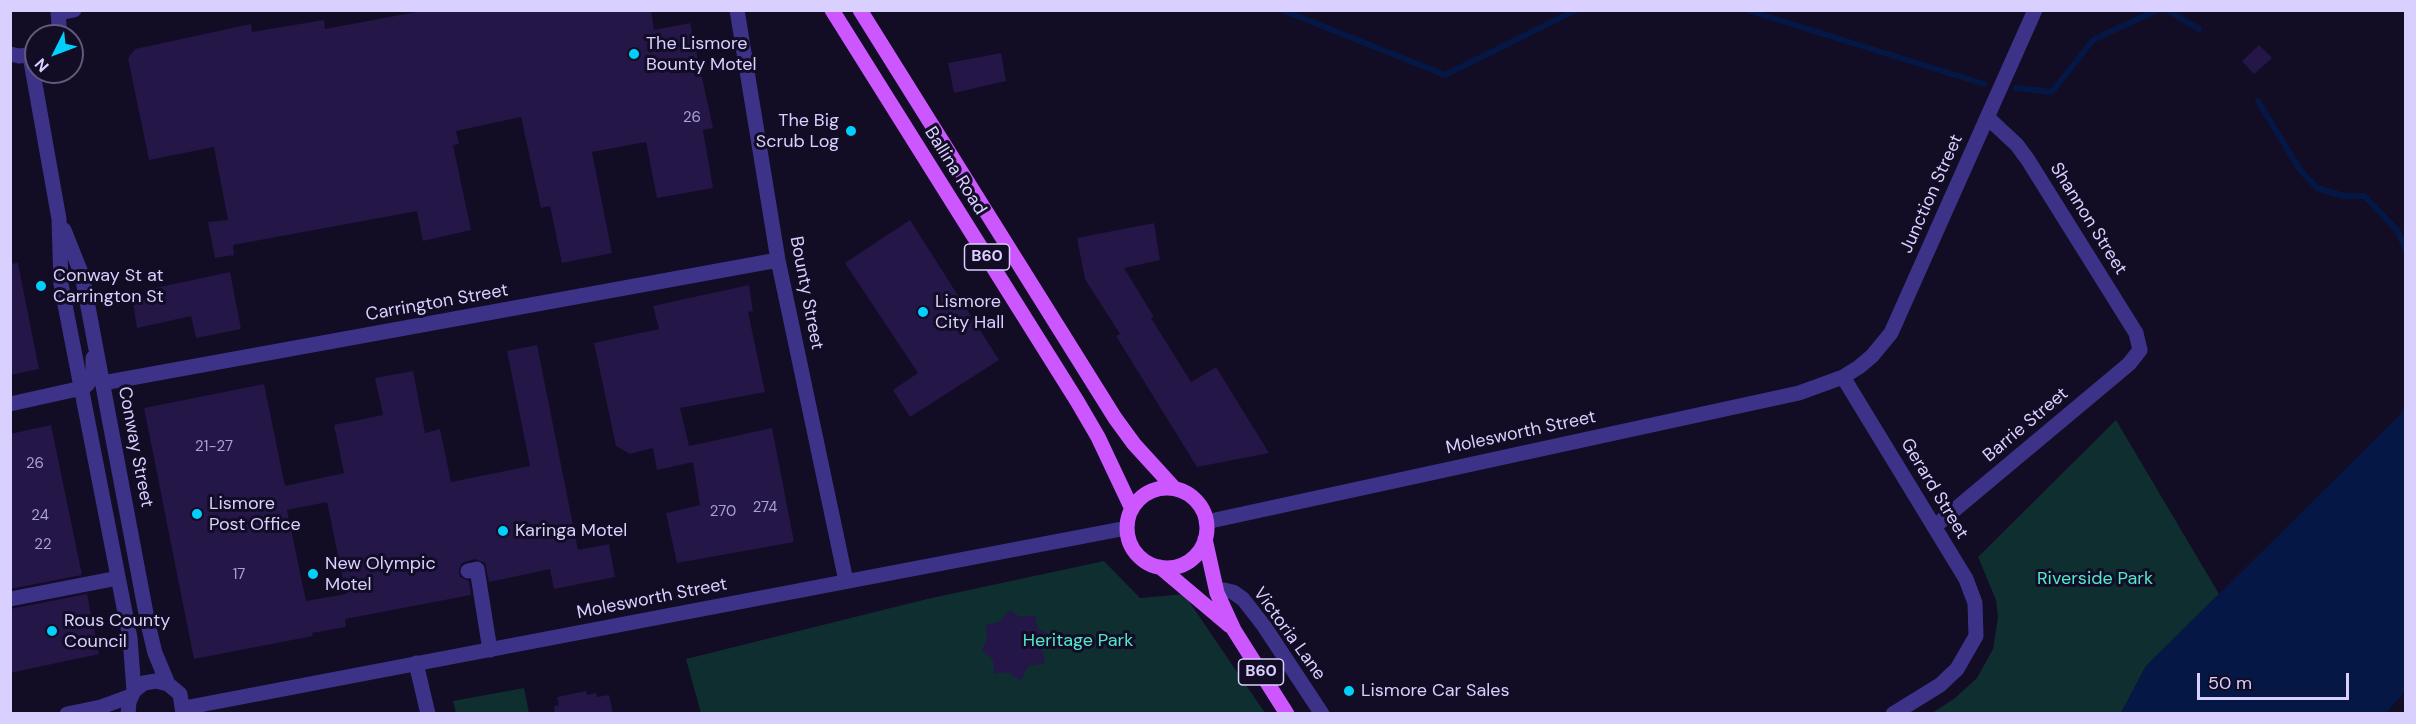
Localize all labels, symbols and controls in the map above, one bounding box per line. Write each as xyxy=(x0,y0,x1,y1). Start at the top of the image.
north arrow xyxy=(24,24,84,84)
place label: The Lismore Bounty Motel xyxy=(646,33,757,76)
marker: The Lismore Bounty Motel xyxy=(627,47,641,61)
text: N xyxy=(30,54,53,76)
house number: 26 xyxy=(683,109,701,127)
place label: The Big Scrub Log xyxy=(756,110,839,152)
street label: Ballina Road xyxy=(919,123,991,219)
marker: The Big Scrub Log xyxy=(844,124,858,138)
street label: Junction Street xyxy=(1896,131,1968,257)
street label: Shannon Street xyxy=(2045,159,2131,279)
street label: Bounty Street xyxy=(784,234,828,352)
road number: B60 xyxy=(964,244,1010,270)
place label: Conway St at Carrington St xyxy=(53,265,164,308)
marker: Conway St at Carrington St xyxy=(34,279,48,293)
street label: Carrington Street xyxy=(364,280,510,326)
place label: Lismore City Hall xyxy=(935,291,1004,334)
marker: Lismore City Hall xyxy=(916,305,930,319)
street label: Barrie Street xyxy=(1979,383,2073,467)
street label: Conway Street xyxy=(113,385,157,509)
street label: Molesworth Street xyxy=(1444,407,1598,459)
street label: Gerard Street xyxy=(1895,435,1973,543)
house number: 21-27 xyxy=(195,438,233,456)
house number: 26 xyxy=(26,455,44,473)
place label: Lismore Post Office xyxy=(209,493,301,536)
house number: 274 xyxy=(753,499,777,517)
house number: 270 xyxy=(710,503,736,521)
house number: 24 xyxy=(31,507,49,525)
marker: Lismore Post Office xyxy=(190,507,204,521)
place label: Karinga Motel xyxy=(515,520,627,542)
marker: Karinga Motel xyxy=(496,524,510,538)
house number: 22 xyxy=(34,536,52,554)
place label: New Olympic Motel xyxy=(325,553,436,596)
house number: 17 xyxy=(233,566,245,584)
marker: New Olympic Motel xyxy=(306,567,320,581)
park label: Riverside Park xyxy=(2037,568,2153,590)
street label: Molesworth Street xyxy=(575,574,729,624)
street label: Victoria Lane xyxy=(1248,583,1330,685)
place label: Rous County Council xyxy=(64,610,170,652)
marker: Rous County Council xyxy=(45,624,59,638)
park label: Heritage Park xyxy=(1023,630,1133,652)
road number: B60 xyxy=(1238,659,1284,685)
scale bar xyxy=(2200,661,2352,699)
text: 50 m xyxy=(2208,671,2252,695)
place label: Lismore Car Sales xyxy=(1361,680,1510,702)
marker: Lismore Car Sales xyxy=(1342,684,1356,698)

